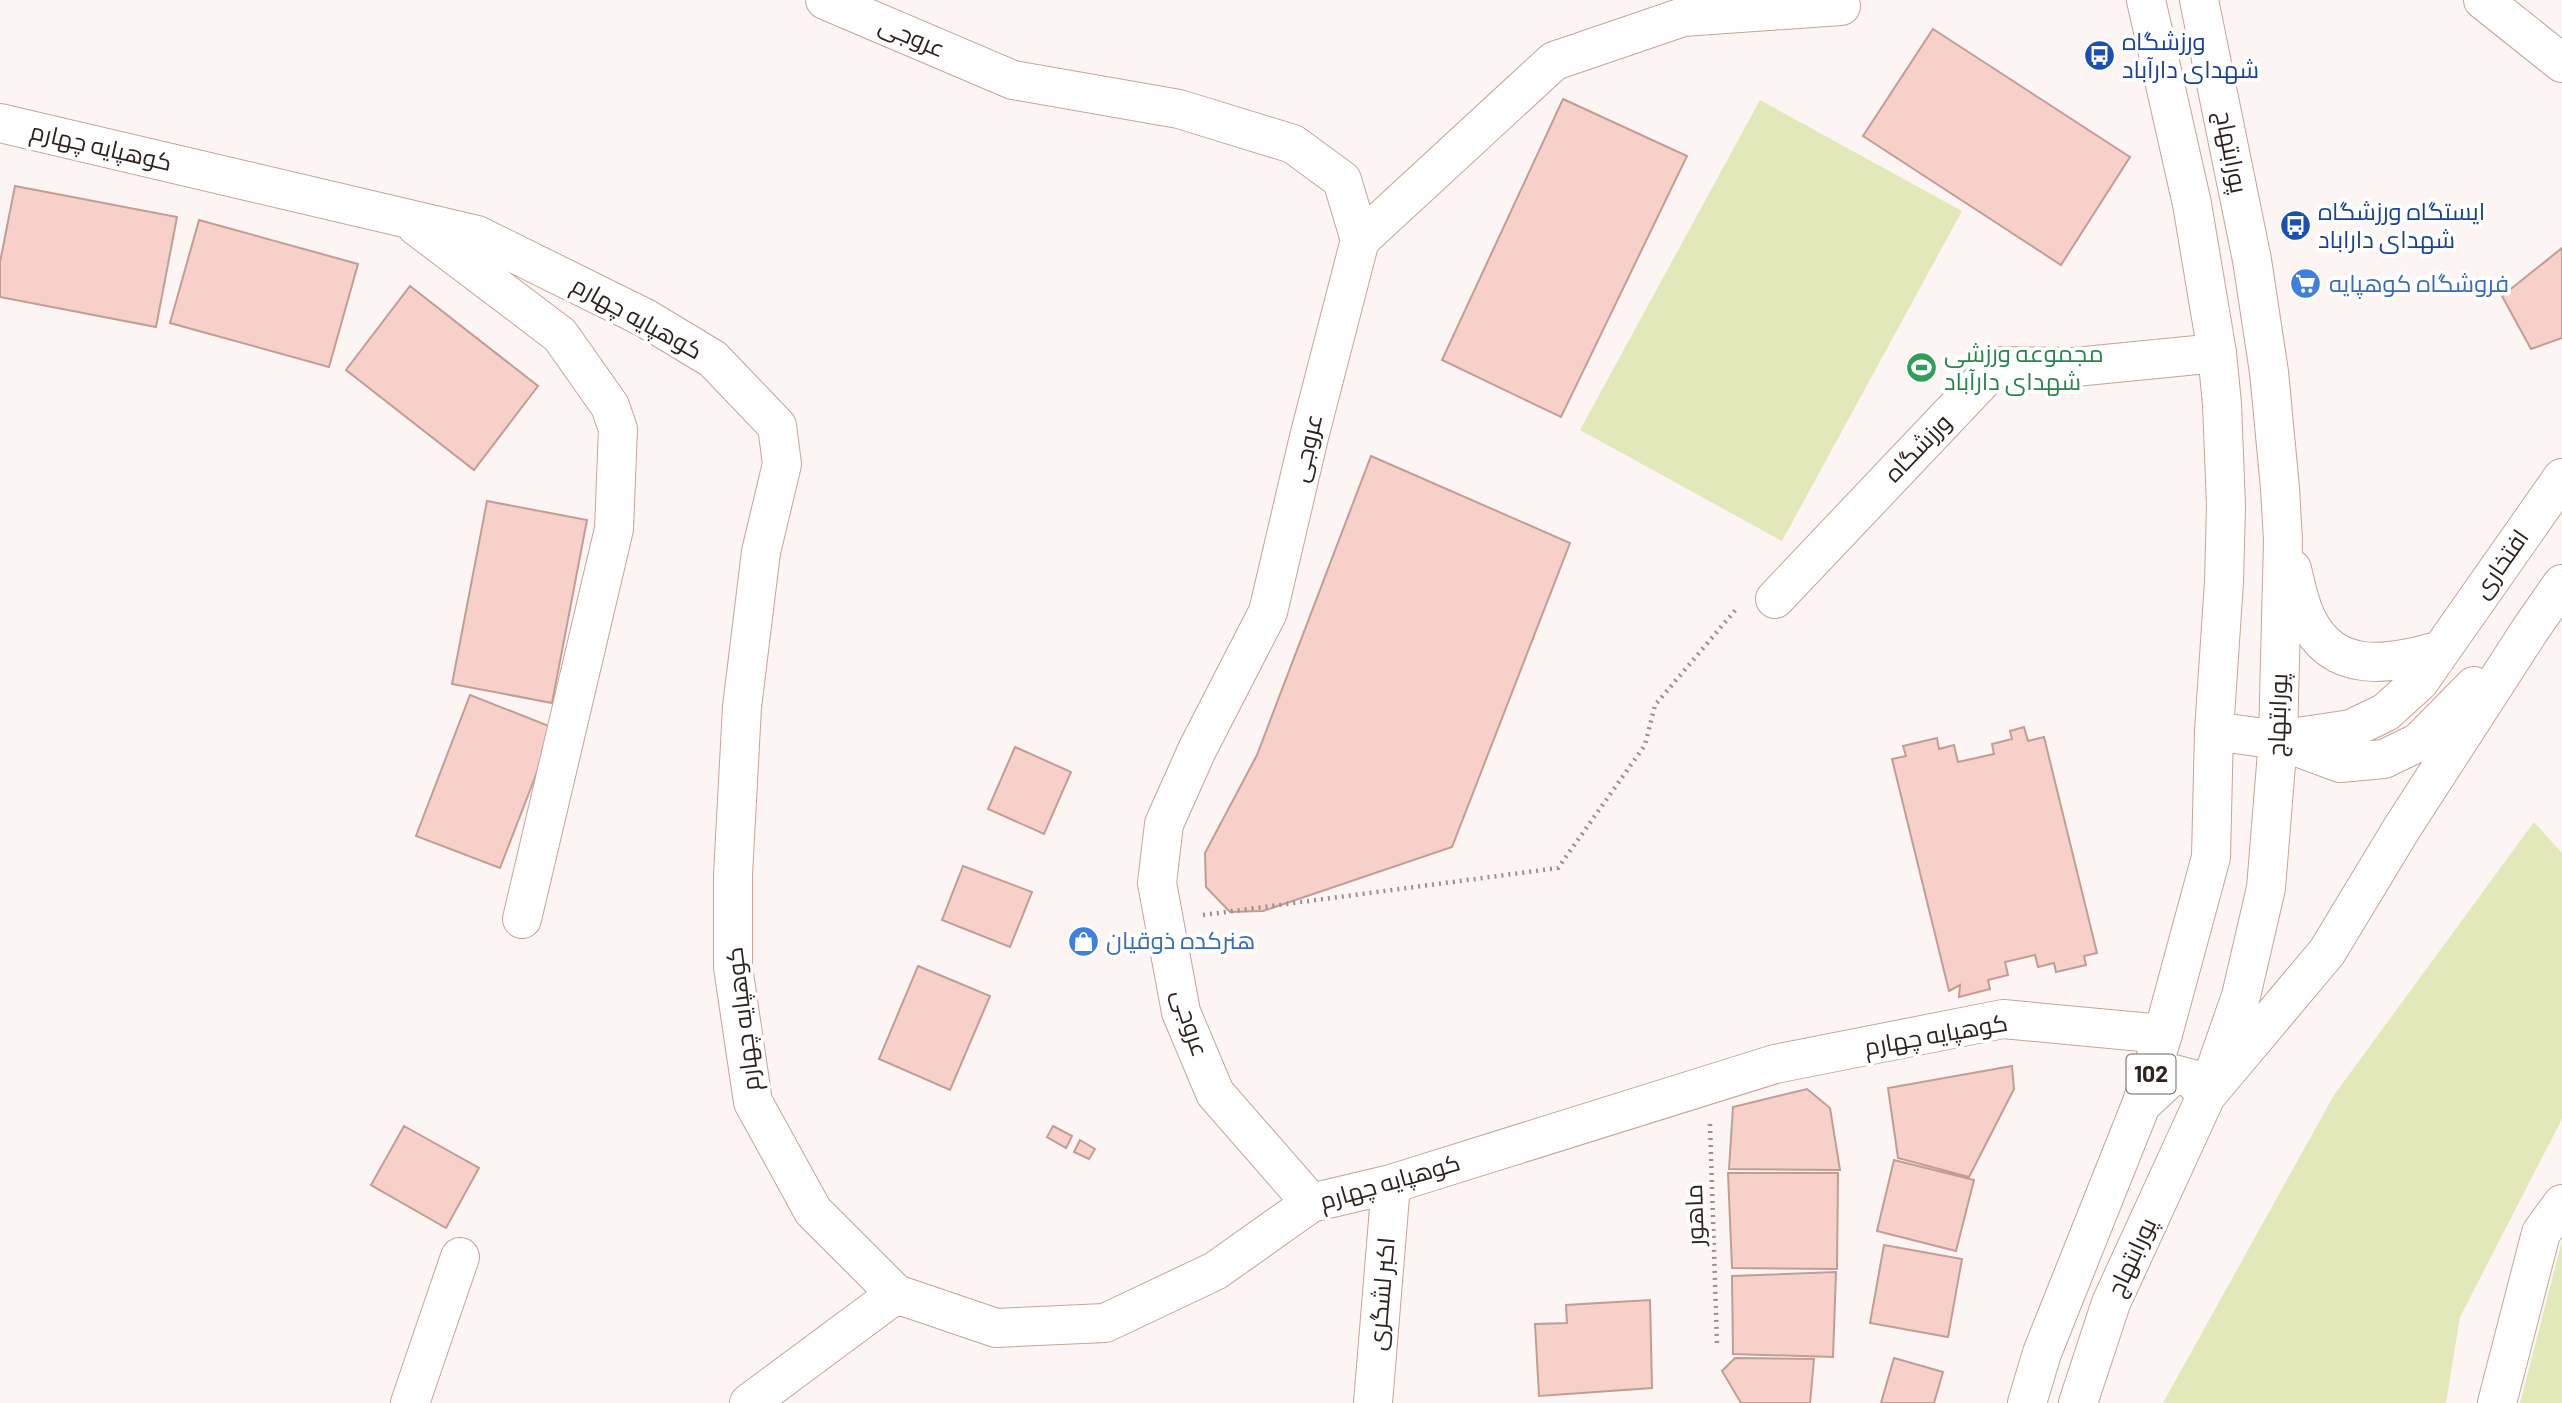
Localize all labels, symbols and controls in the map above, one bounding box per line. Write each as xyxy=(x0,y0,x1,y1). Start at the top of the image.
street label: عروجی xyxy=(875,9,950,63)
place label: ورزشگاه شهدای دارآباد xyxy=(2122,26,2259,84)
bus stop icon: ورزشگاه شهدای دارآباد xyxy=(2082,39,2116,73)
street label: پورابتهاج xyxy=(2207,108,2255,197)
street label: کوهپایه چهارم xyxy=(27,115,175,179)
place label: ایستگاه ورزشگاه شهدای داراباد xyxy=(2318,196,2485,254)
bus stop icon: ایستگاه ورزشگاه شهدای داراباد xyxy=(2278,209,2312,243)
supermarket icon: فروشگاه کوهپایه xyxy=(2289,267,2323,301)
place label: فروشگاه کوهپایه xyxy=(2329,268,2509,299)
street label: کوهپایه چهارم xyxy=(566,269,708,367)
place label: مجموعه ورزشی شهدای دارآباد xyxy=(1944,338,2104,396)
sports icon: مجموعه ورزشی شهدای دارآباد xyxy=(1904,351,1938,385)
street label: ورزشگاه xyxy=(1877,407,1956,487)
street label: عروجی xyxy=(1284,411,1328,485)
street label: افتخاری xyxy=(2466,523,2535,604)
street label: پورابتهاج xyxy=(2261,672,2295,757)
shop icon: هنرکده ذوقیان xyxy=(1066,924,1100,958)
place label: هنرکده ذوقیان xyxy=(1106,925,1255,955)
street label: کوهپایه چهارم xyxy=(718,945,768,1093)
street label: عروجی xyxy=(1166,985,1216,1060)
street label: کوهپایه چهارم xyxy=(1862,1007,2010,1063)
road number: 102 xyxy=(2126,1054,2176,1093)
street label: کوهپایه چهارم xyxy=(1316,1147,1464,1217)
street label: ماهور xyxy=(1678,1184,1709,1248)
street label: پورابتهاج xyxy=(2100,1212,2164,1302)
street label: اکبر لشگری xyxy=(1361,1236,1401,1352)

